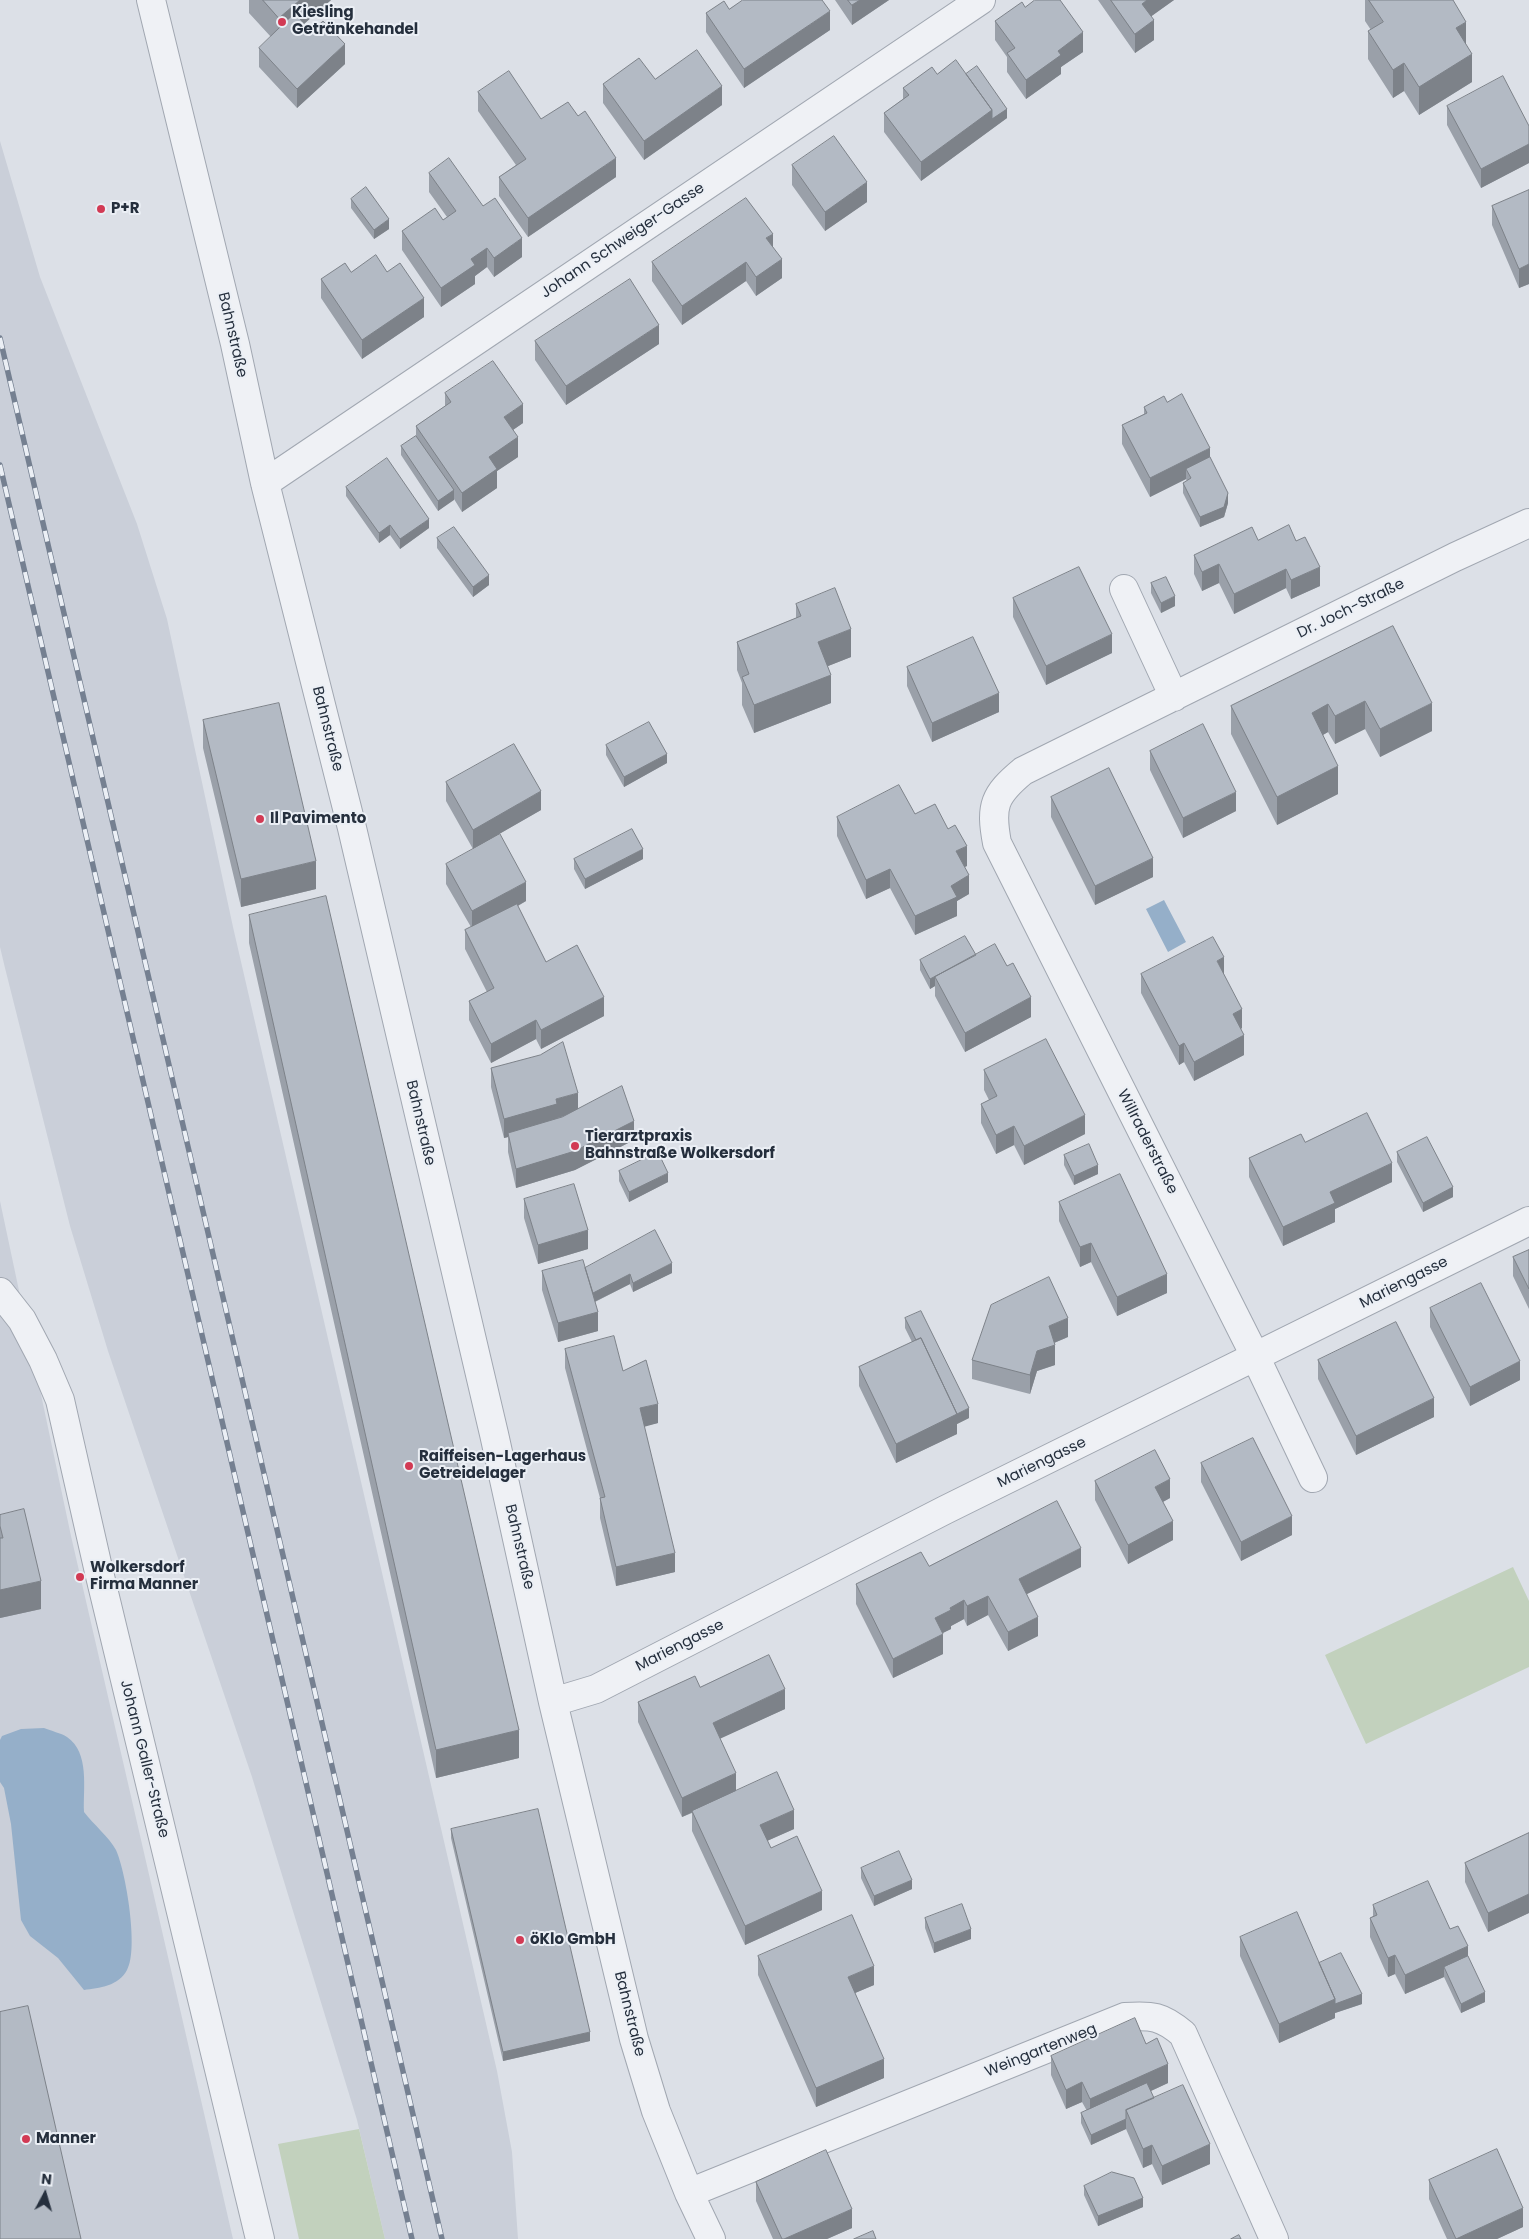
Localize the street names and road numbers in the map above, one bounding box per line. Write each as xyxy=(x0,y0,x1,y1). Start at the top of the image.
street label: Johann Schweiger-Gasse xyxy=(538,179,708,303)
street label: Bahnstraße xyxy=(213,291,251,379)
street label: Dr. Joch-Straße xyxy=(1294,575,1408,643)
street label: Bahnstraße xyxy=(308,685,346,773)
street label: Bahnstraße xyxy=(401,1079,439,1167)
street label: Willraderstraße xyxy=(1113,1087,1181,1197)
street label: Mariengasse xyxy=(1357,1253,1451,1313)
street label: Mariengasse xyxy=(995,1434,1089,1492)
street label: Bahnstraße xyxy=(500,1503,538,1591)
street label: Mariengasse xyxy=(633,1616,727,1676)
street label: Johann Galler-Straße xyxy=(116,1678,172,1840)
street label: Bahnstraße xyxy=(610,1970,648,2058)
street label: Weingartenweg xyxy=(982,2020,1100,2082)

